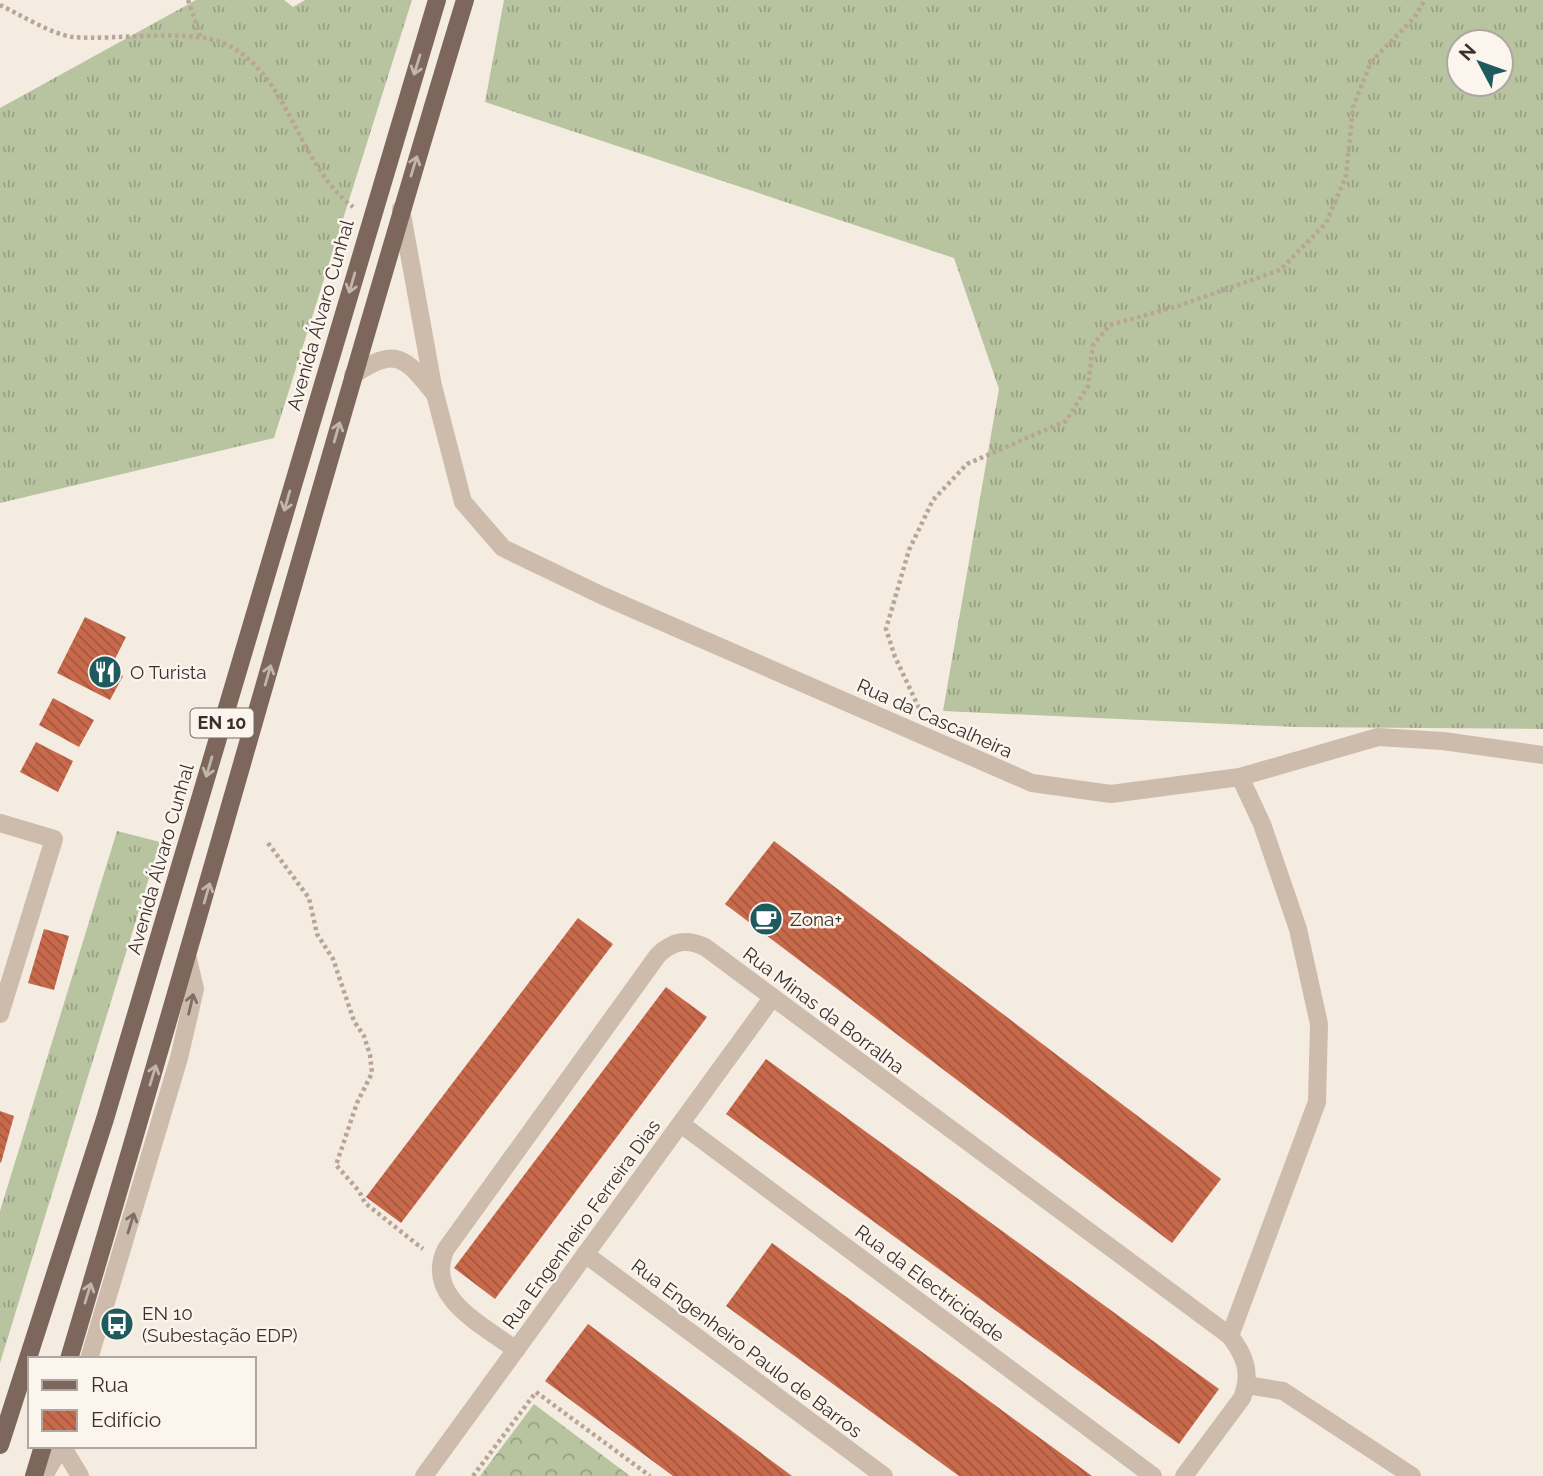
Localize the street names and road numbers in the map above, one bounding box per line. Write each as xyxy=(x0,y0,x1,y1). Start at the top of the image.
street label: Avenida Álvaro Cunhal xyxy=(282,216,358,413)
street label: Rua da Cascalheira xyxy=(854,674,1016,762)
road number: EN 10 xyxy=(190,708,254,738)
street label: Avenida Álvaro Cunhal xyxy=(122,760,198,957)
street label: Rua Minas da Borralha xyxy=(739,942,909,1078)
street label: Rua Engenheiro Ferreira Dias xyxy=(498,1115,664,1333)
street label: Rua da Electricidade xyxy=(851,1220,1009,1346)
street label: Rua Engenheiro Paulo de Barros xyxy=(627,1254,867,1442)

